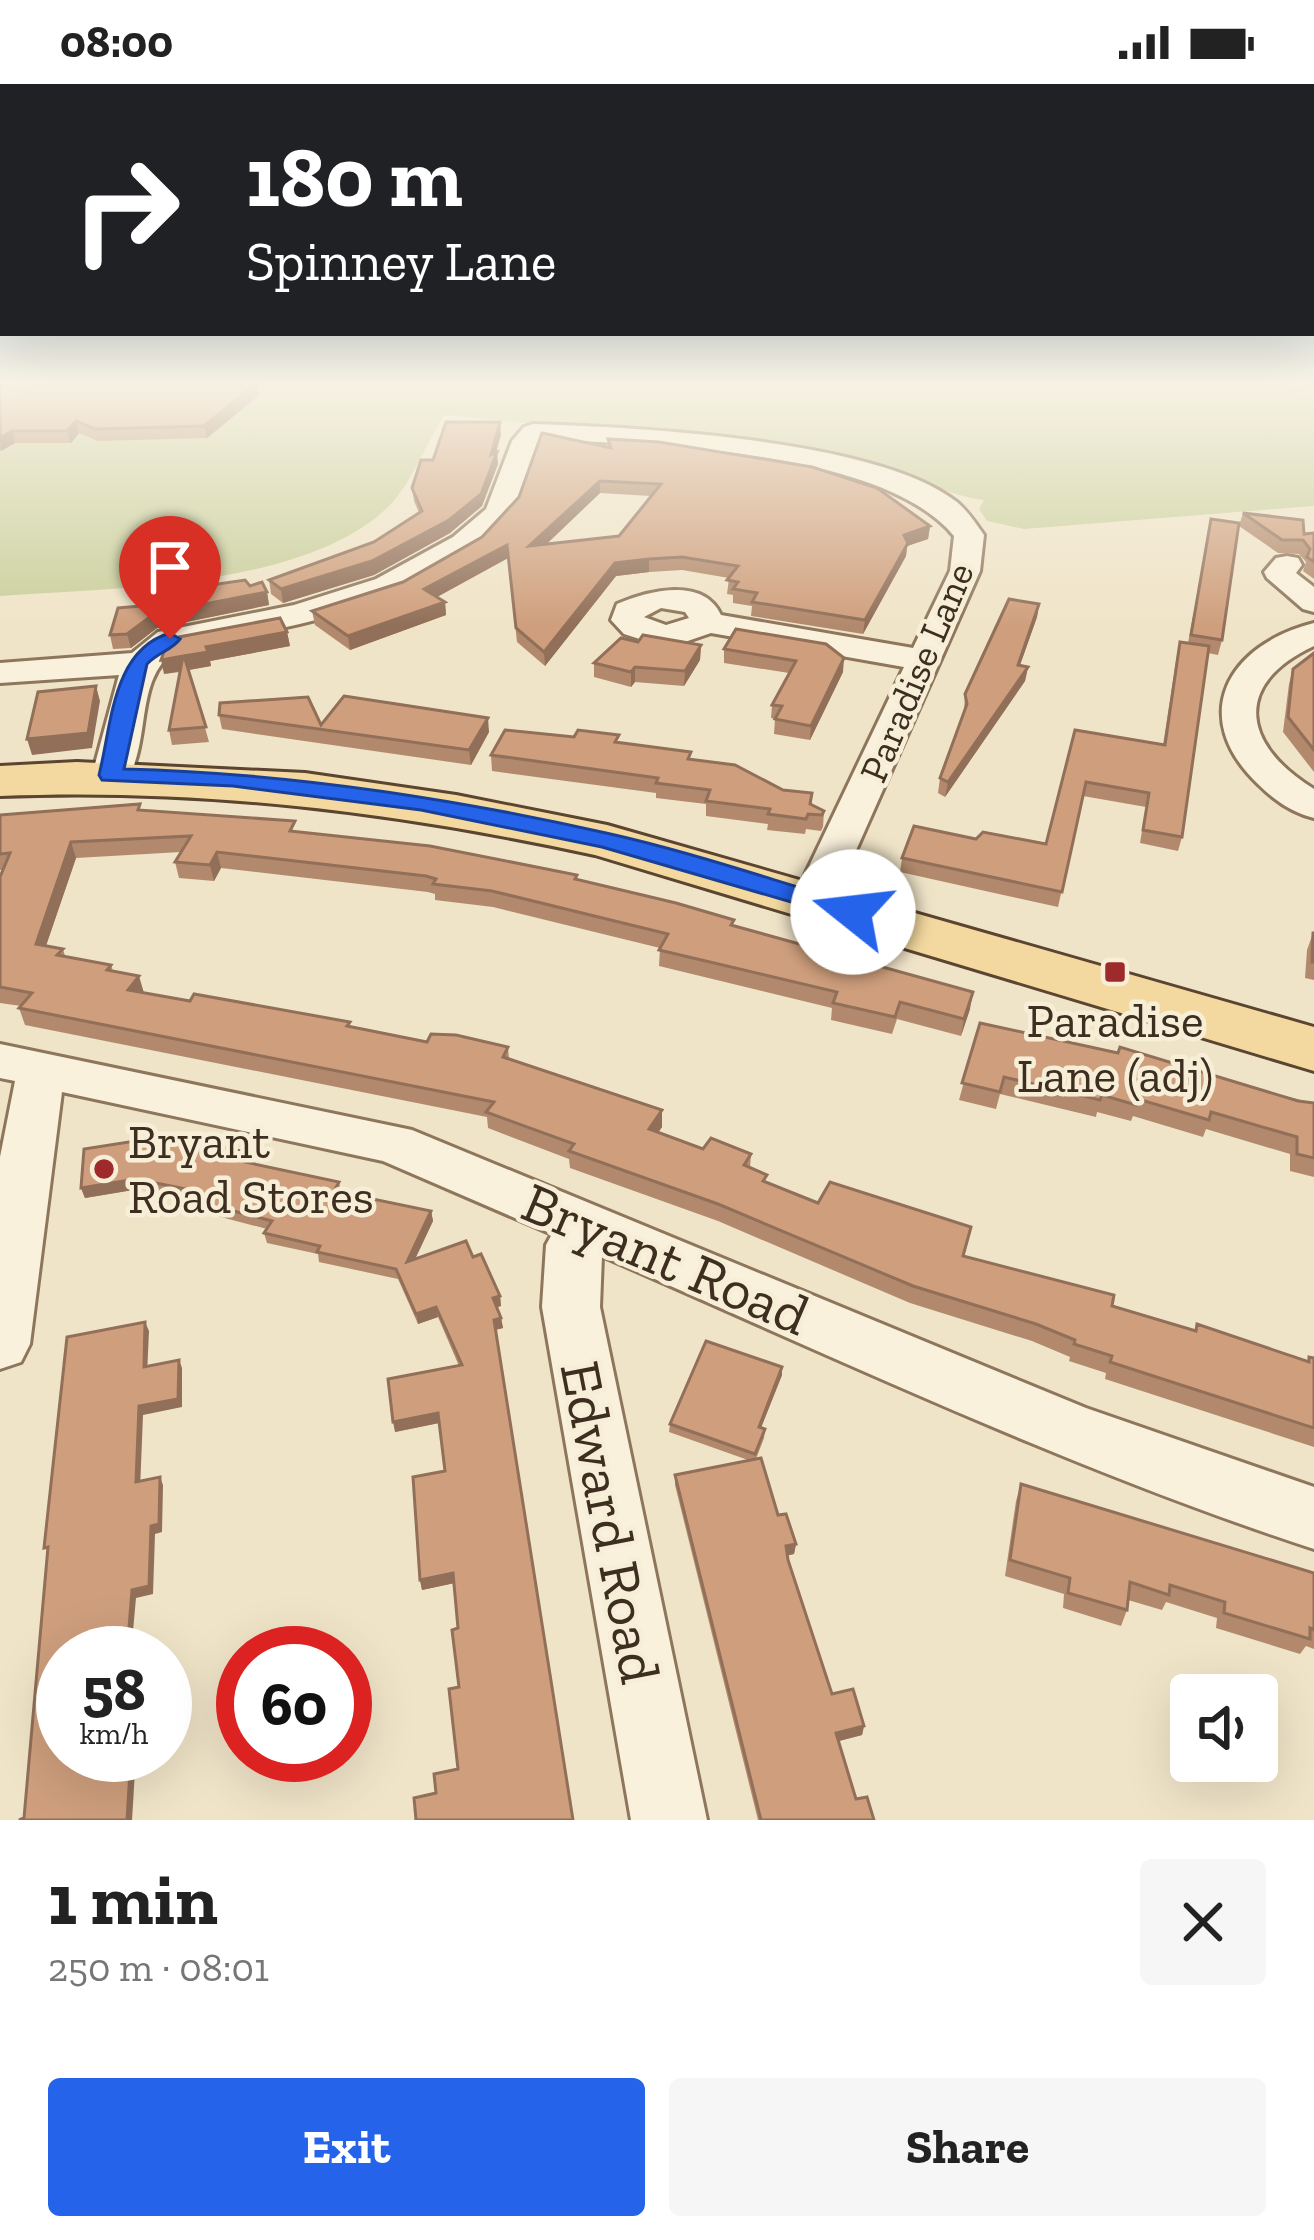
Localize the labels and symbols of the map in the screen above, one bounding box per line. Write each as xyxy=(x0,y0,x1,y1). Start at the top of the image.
pin xyxy=(119,516,221,639)
street label: Paradise Lane xyxy=(849,556,984,789)
position arrow xyxy=(790,849,916,975)
marker: Paradise Lane (adj) xyxy=(1102,959,1128,985)
place label: Paradise Lane (adj) xyxy=(1017,992,1213,1104)
place label: Bryant Road Stores xyxy=(128,1113,374,1225)
marker: Bryant Road Stores xyxy=(91,1156,117,1182)
street label: Bryant Road xyxy=(512,1167,819,1350)
street label: Edward Road xyxy=(546,1355,676,1689)
speed limit sign: 60 xyxy=(216,1626,372,1782)

